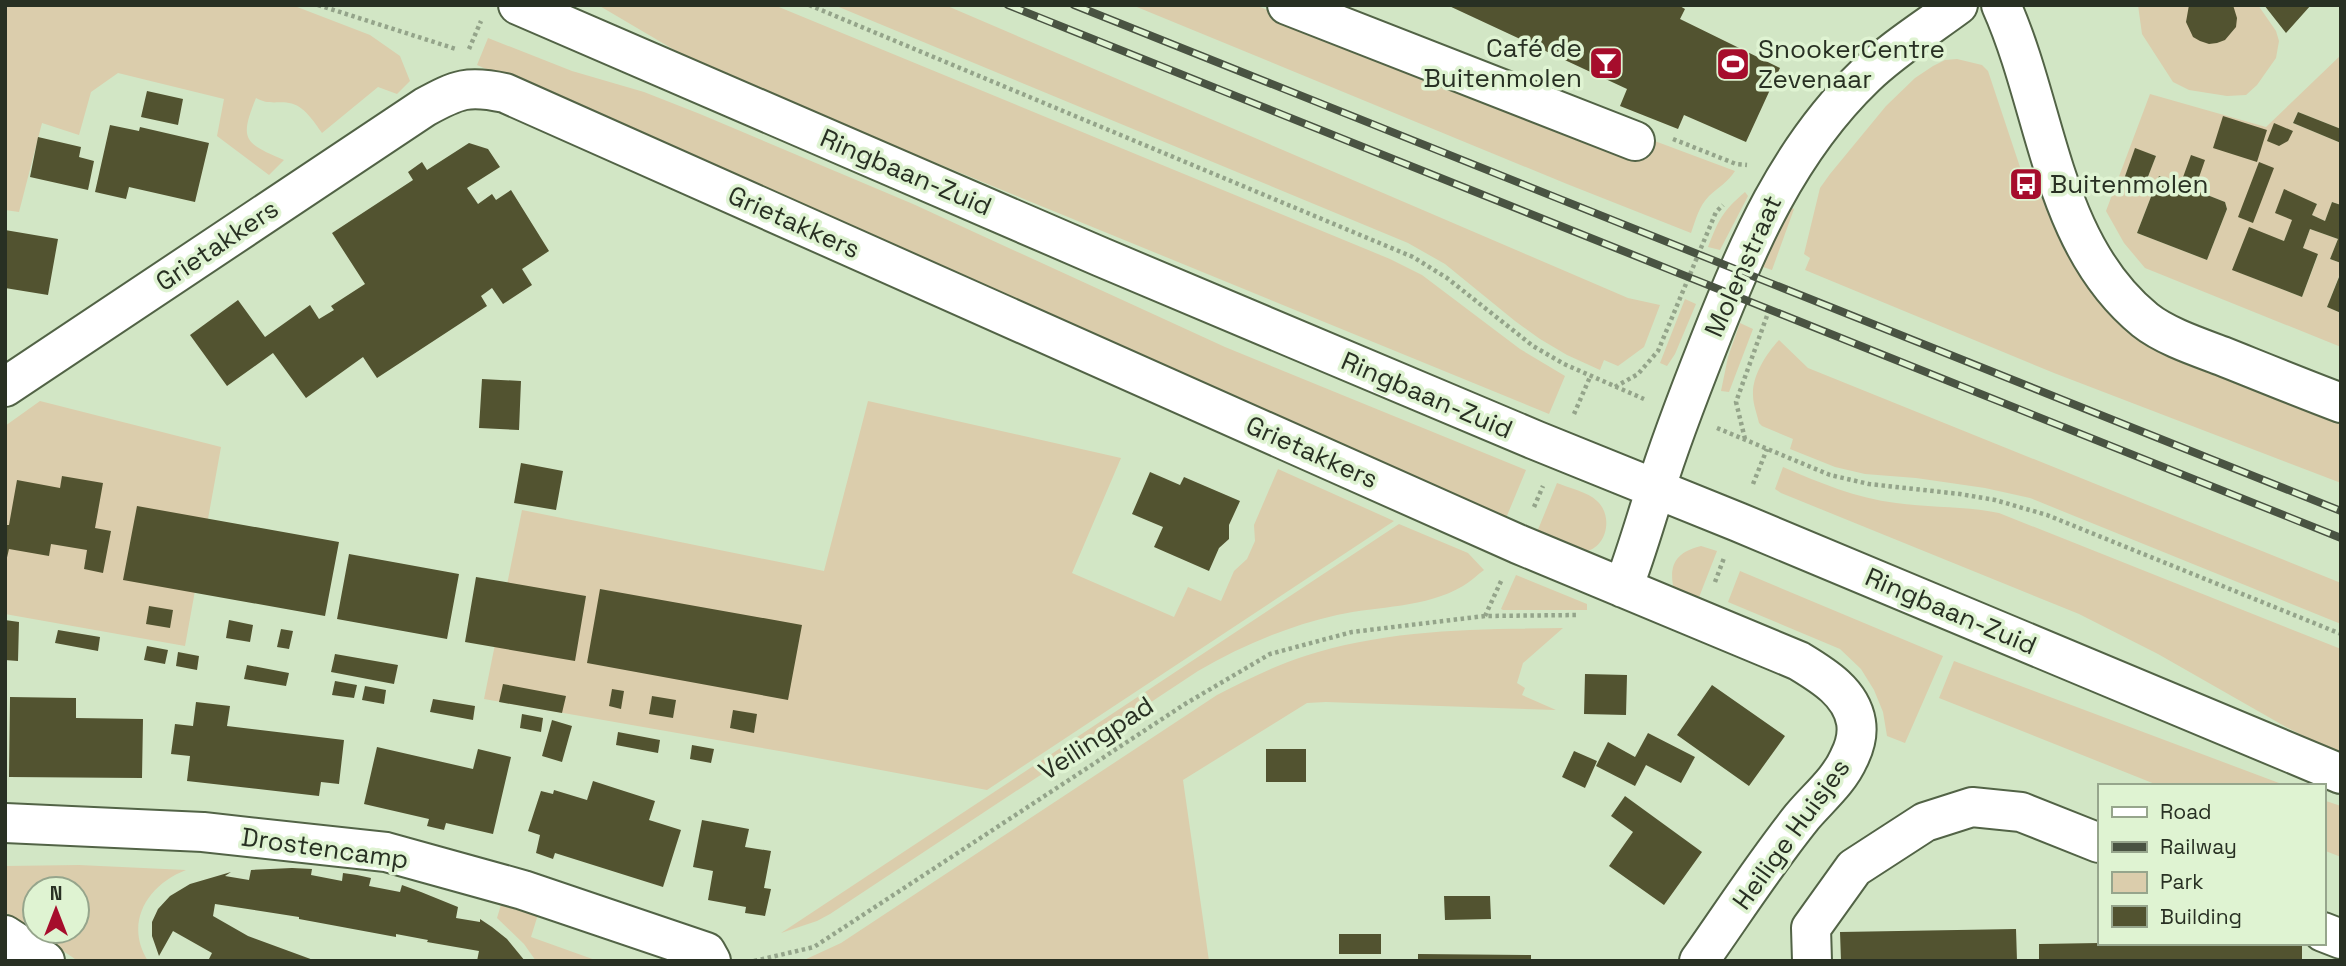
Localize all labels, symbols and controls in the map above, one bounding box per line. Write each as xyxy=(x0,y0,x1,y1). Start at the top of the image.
place label: Café de Buitenmolen xyxy=(1424,31,1582,95)
place label: SnookerCentre Zevenaar xyxy=(1758,32,1945,96)
bar icon: Café de Buitenmolen xyxy=(1587,44,1625,82)
sports icon: SnookerCentre Zevenaar xyxy=(1714,45,1752,83)
street label: Ringbaan-Zuid xyxy=(815,121,997,223)
bus stop icon: Buitenmolen xyxy=(2007,165,2045,203)
place label: Buitenmolen xyxy=(2050,167,2208,201)
street label: Grietakkers xyxy=(723,178,865,266)
street label: Molenstraat xyxy=(1697,190,1789,342)
street label: Grietakkers xyxy=(149,191,285,299)
street label: Ringbaan-Zuid xyxy=(1336,344,1518,446)
street label: Grietakkers xyxy=(1241,408,1383,496)
street label: Ringbaan-Zuid xyxy=(1860,560,2042,662)
street label: Veilingpad xyxy=(1032,688,1160,788)
street label: Heilige Huisjes xyxy=(1725,752,1857,916)
legend xyxy=(2098,784,2325,945)
text: Road xyxy=(2160,798,2212,825)
street label: Drostencamp xyxy=(239,819,411,877)
text: Railway xyxy=(2160,833,2237,860)
text: Park xyxy=(2160,868,2204,895)
north arrow xyxy=(21,875,91,945)
text: N xyxy=(50,881,62,906)
text: Building xyxy=(2160,903,2242,930)

